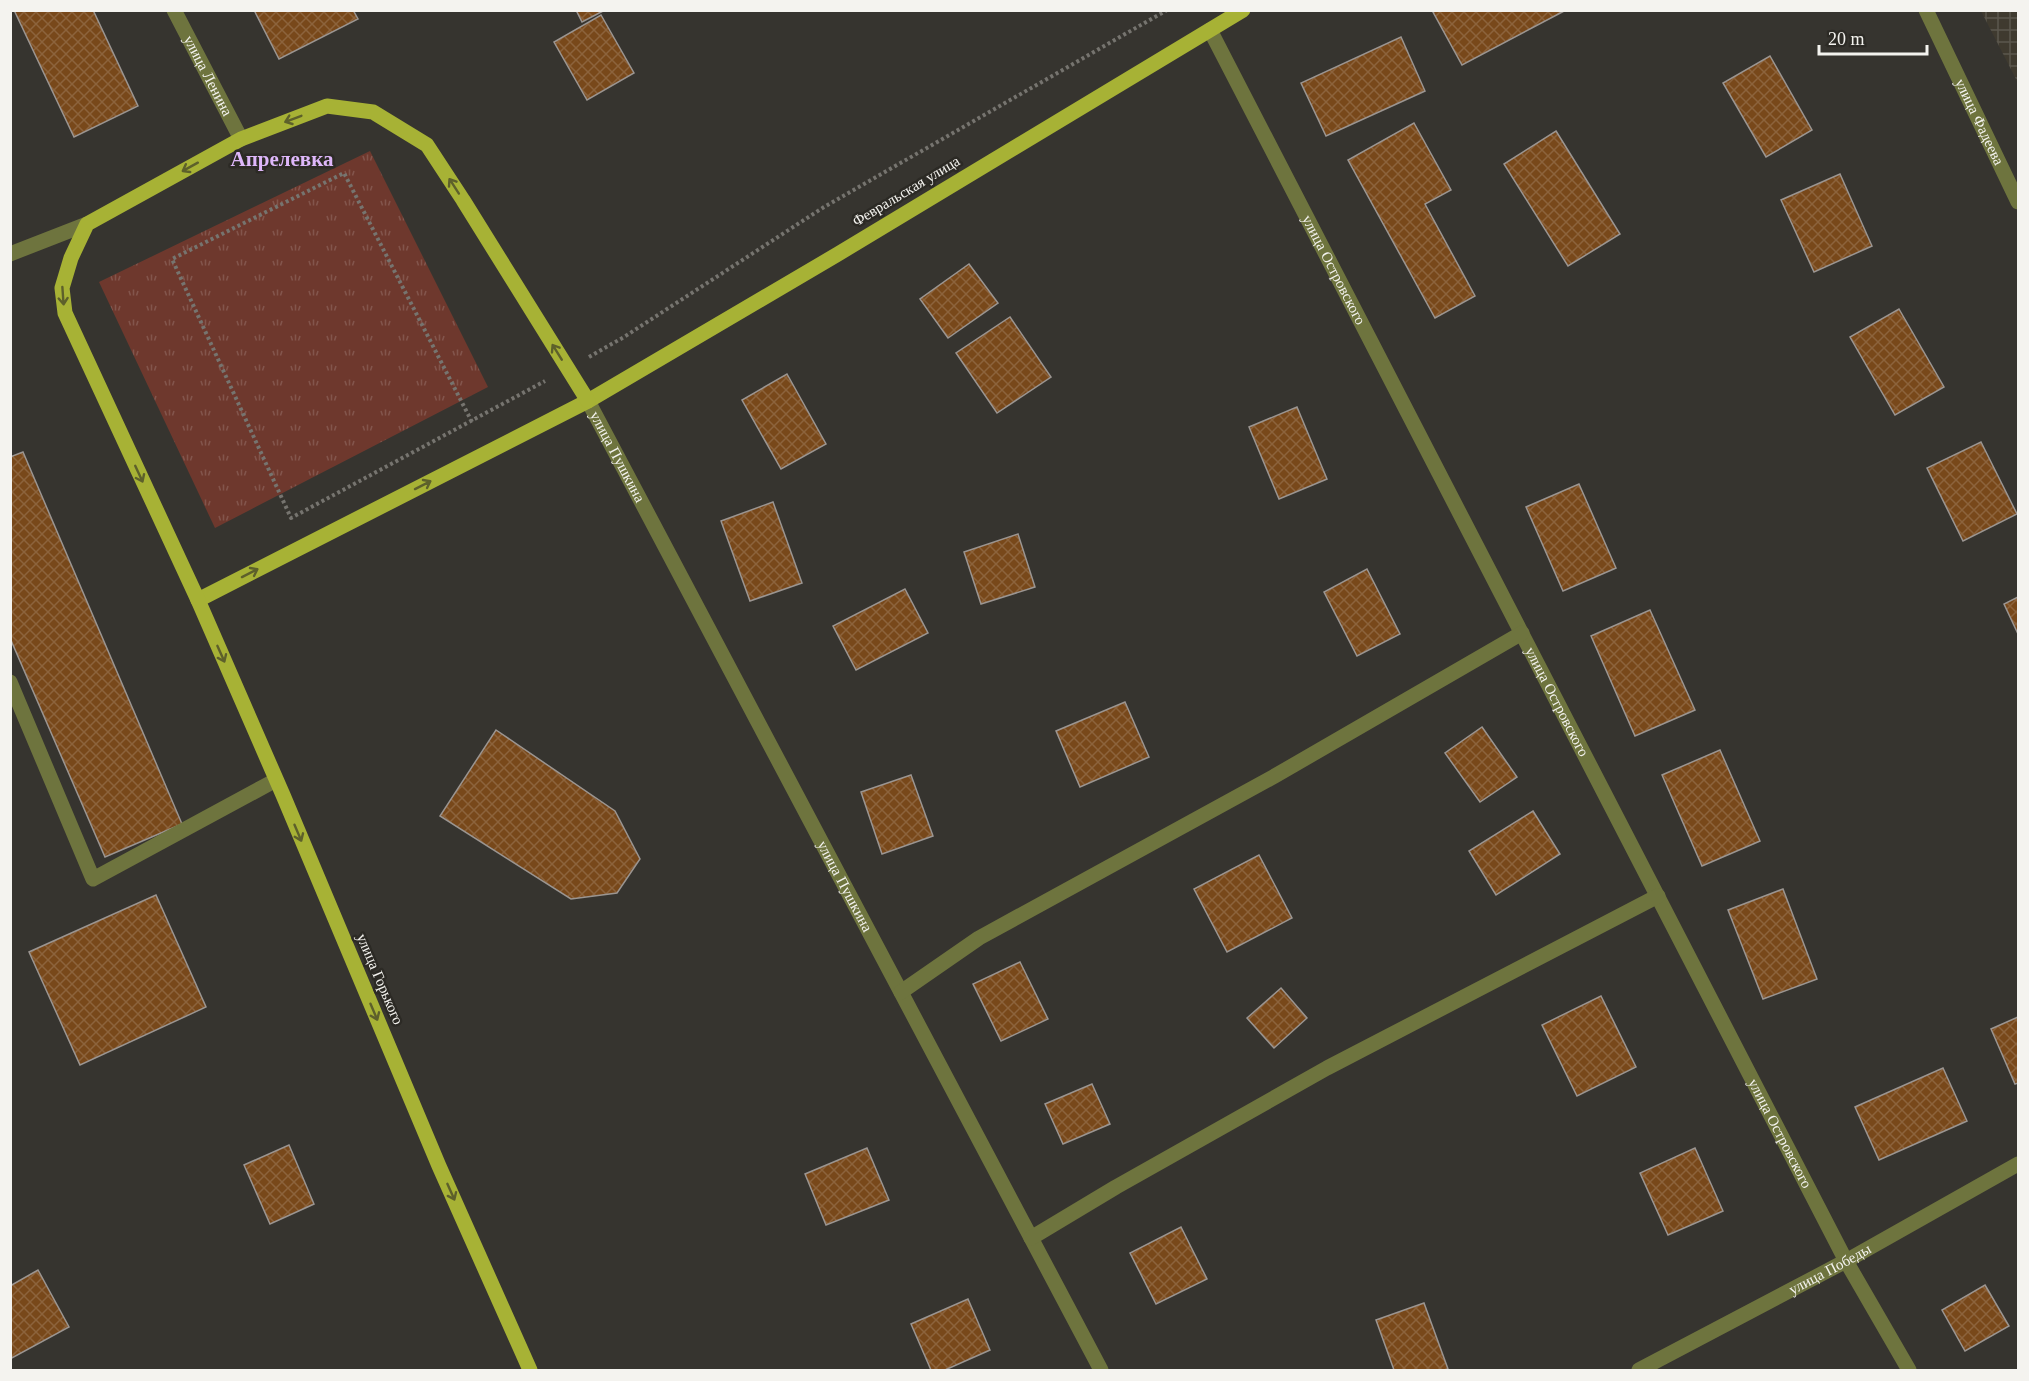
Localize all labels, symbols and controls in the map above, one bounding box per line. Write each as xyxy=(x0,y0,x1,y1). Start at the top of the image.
scale bar xyxy=(1819,18,1927,56)
text: 20 m xyxy=(1828,29,1865,49)
street label: улица Ленина xyxy=(181,33,236,119)
street label: улица Фадеева xyxy=(1952,76,2007,168)
one-way arrow xyxy=(284,114,303,125)
district label: Апрелевка xyxy=(231,147,334,171)
street label: Февральская улица xyxy=(849,152,963,229)
one-way arrow xyxy=(182,161,199,173)
one-way arrow xyxy=(448,178,460,195)
street label: улица Островского xyxy=(1299,212,1369,327)
one-way arrow xyxy=(58,286,69,305)
one-way arrow xyxy=(551,344,563,361)
street label: улица Пушкина xyxy=(587,408,648,505)
one-way arrow xyxy=(134,465,146,483)
one-way arrow xyxy=(414,478,432,490)
one-way arrow xyxy=(240,567,258,579)
one-way arrow xyxy=(216,644,227,662)
street label: улица Островского xyxy=(1522,644,1592,759)
one-way arrow xyxy=(293,823,305,841)
street label: улица Пушкина xyxy=(814,838,876,935)
street label: улица Горького xyxy=(354,931,406,1027)
one-way arrow xyxy=(369,1003,380,1021)
street label: улица Островского xyxy=(1745,1076,1815,1191)
one-way arrow xyxy=(445,1182,457,1200)
street label: улица Победы xyxy=(1786,1241,1874,1298)

